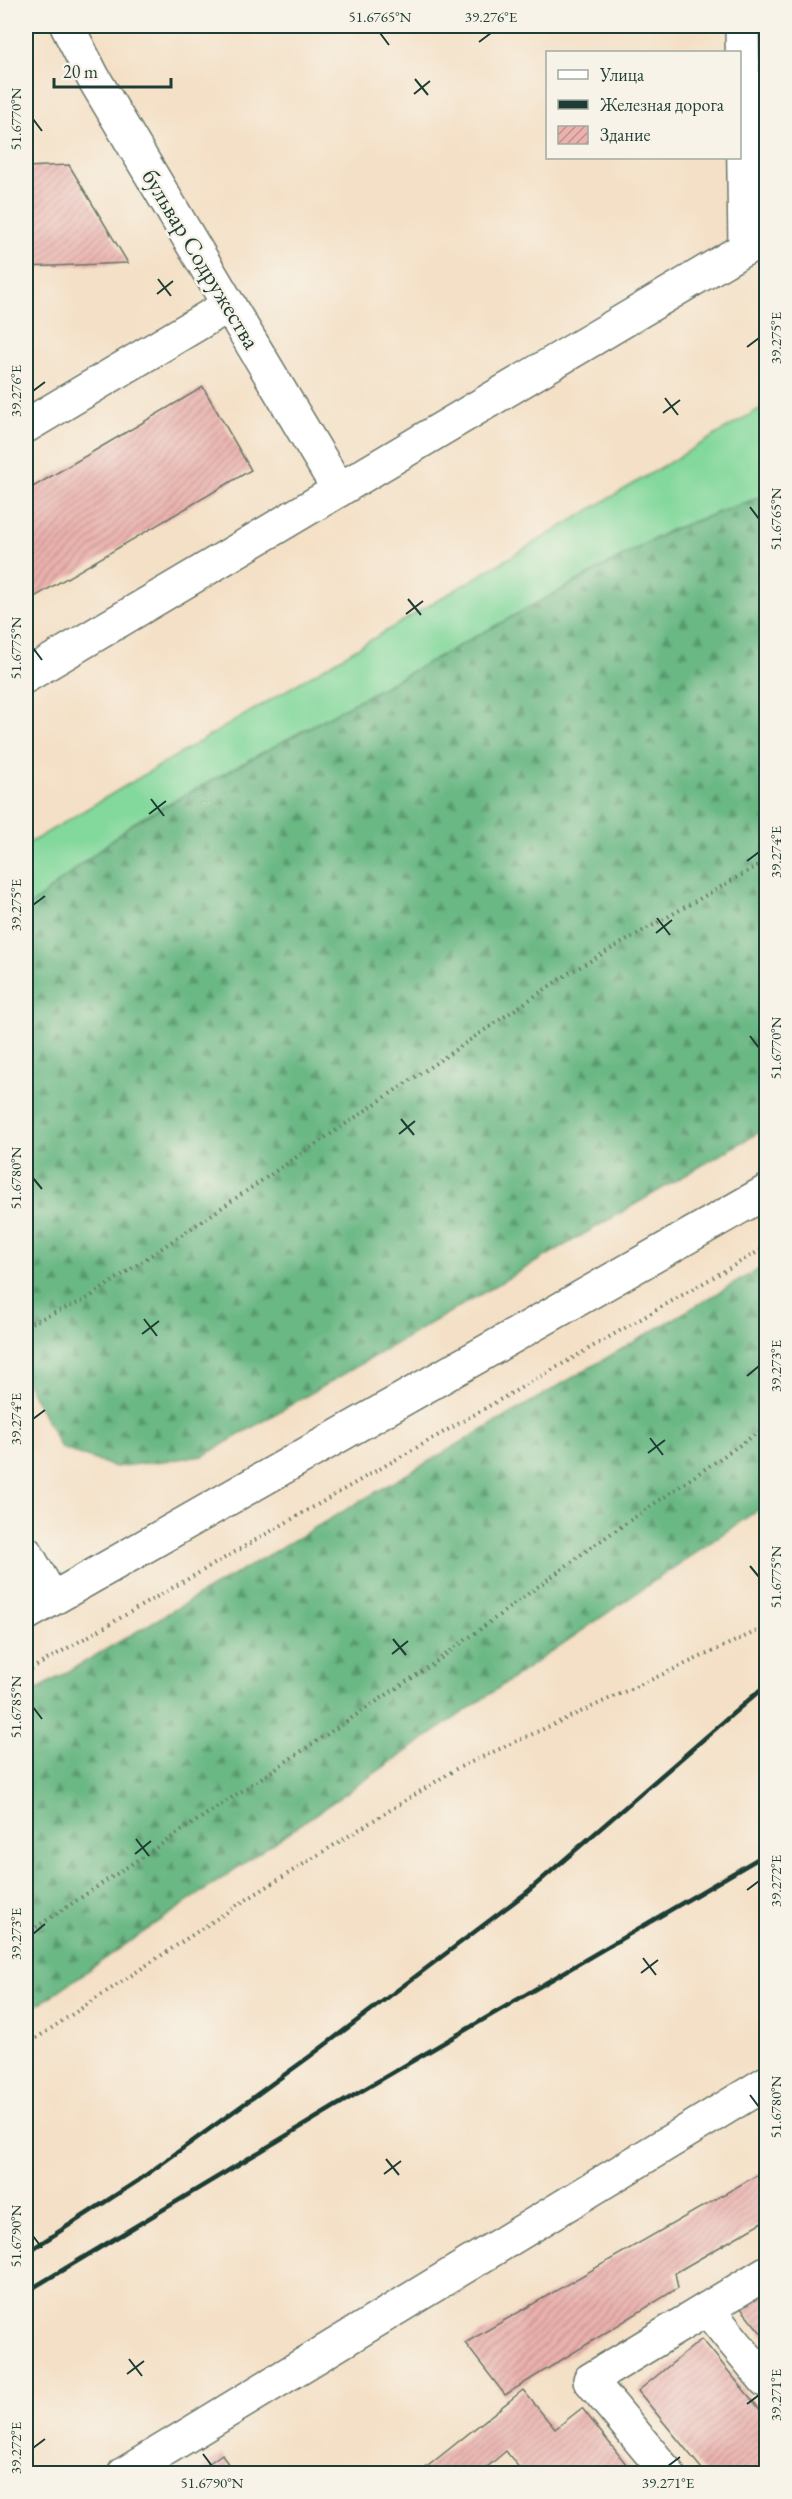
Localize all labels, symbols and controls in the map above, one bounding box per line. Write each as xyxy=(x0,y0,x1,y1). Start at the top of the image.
text: 51.6765°N xyxy=(349,7,412,26)
text: 39.276°E xyxy=(465,7,518,26)
scale bar xyxy=(54,51,171,89)
legend xyxy=(546,51,741,159)
text: 20 m xyxy=(63,60,98,83)
text: Улица xyxy=(599,63,645,86)
text: 51.6770°N xyxy=(6,87,25,150)
text: Железная дорога xyxy=(599,93,725,116)
text: Здание xyxy=(600,123,650,146)
street label: бульвар Содружества xyxy=(135,163,268,355)
text: 39.275°E xyxy=(766,311,785,364)
text: 39.276°E xyxy=(6,364,25,417)
text: 51.6765°N xyxy=(766,487,785,550)
text: 51.6775°N xyxy=(6,616,25,679)
text: 39.274°E xyxy=(766,825,785,878)
text: 39.275°E xyxy=(6,878,25,931)
text: 51.6770°N xyxy=(766,1016,785,1079)
text: 51.6780°N xyxy=(6,1146,25,1209)
text: 39.273°E xyxy=(766,1339,785,1392)
text: 39.274°E xyxy=(6,1392,25,1445)
text: 51.6775°N xyxy=(766,1545,785,1608)
text: 51.6785°N xyxy=(6,1675,25,1738)
text: 39.272°E xyxy=(766,1854,785,1907)
text: 39.273°E xyxy=(6,1907,25,1960)
text: 51.6780°N xyxy=(766,2075,785,2138)
text: 51.6790°N xyxy=(6,2204,25,2267)
text: 39.271°E xyxy=(766,2368,785,2421)
text: 39.272°E xyxy=(6,2421,25,2474)
text: 51.6790°N xyxy=(181,2473,244,2492)
text: 39.271°E xyxy=(642,2473,695,2492)

